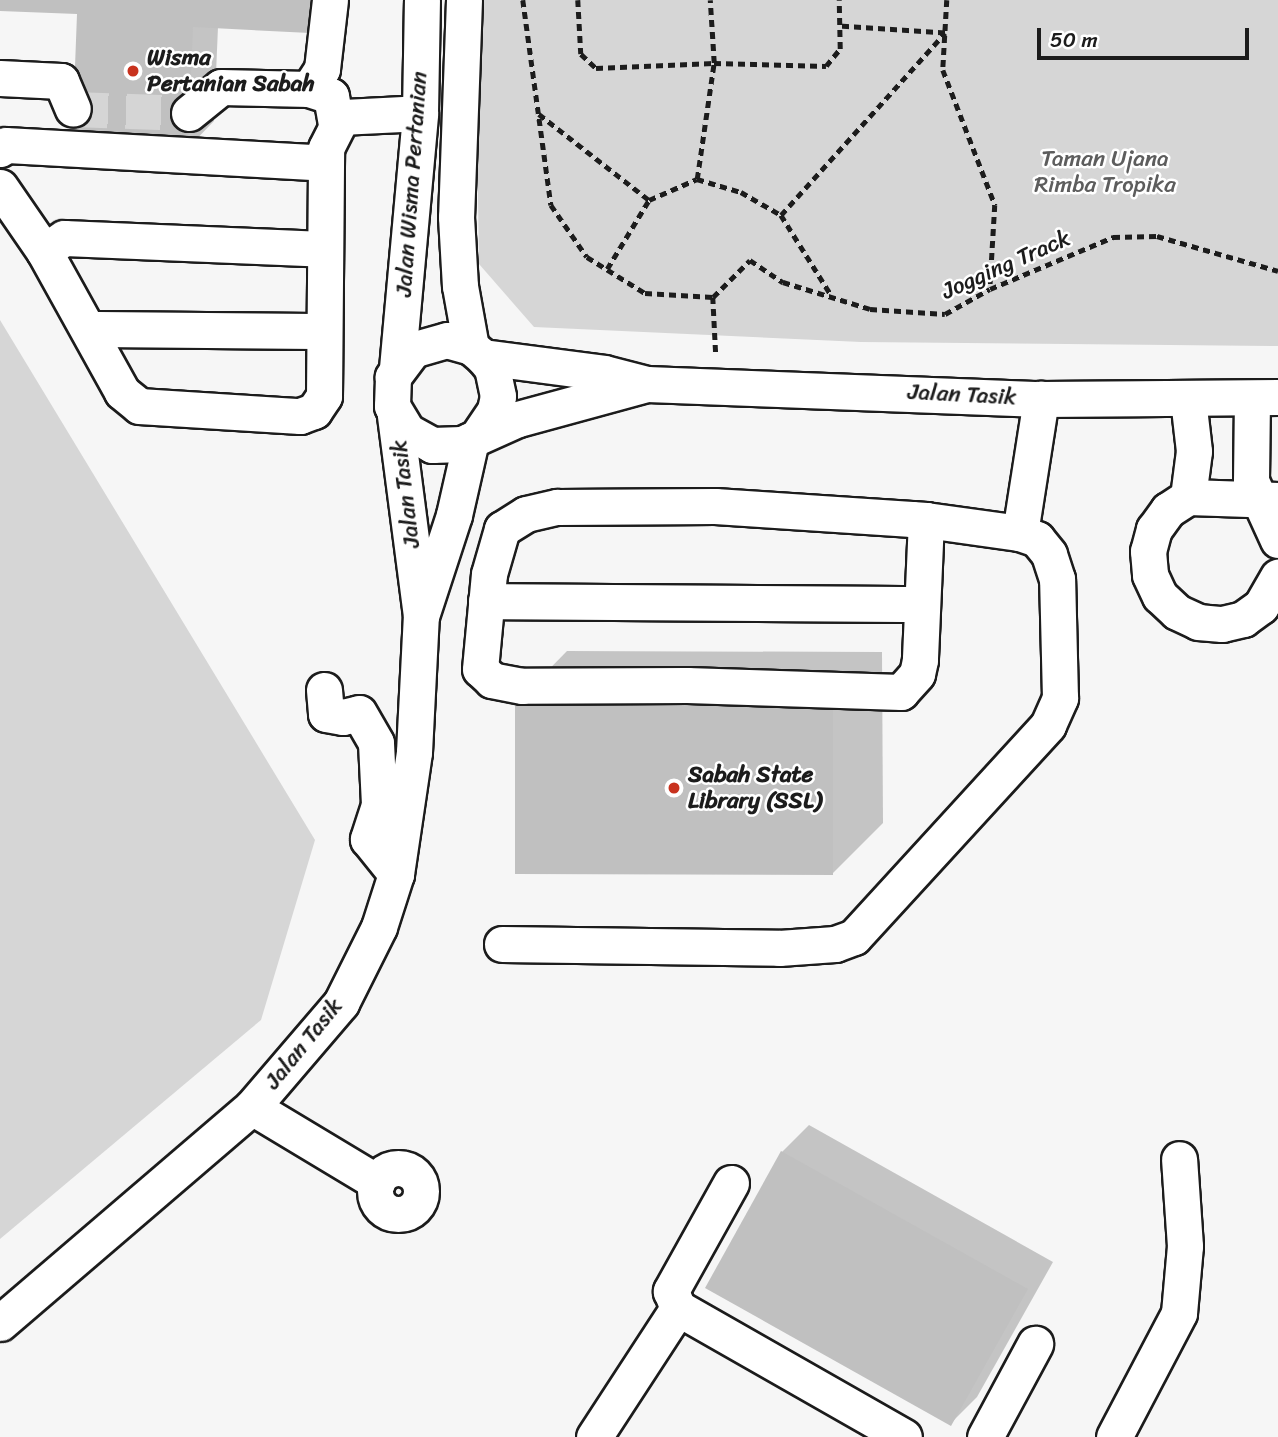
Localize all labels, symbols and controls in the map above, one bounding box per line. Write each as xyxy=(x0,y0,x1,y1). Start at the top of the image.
scale bar xyxy=(1040,14,1252,58)
text: 50 m xyxy=(1050,21,1098,59)
place label: Wisma Pertanian Sabah xyxy=(147,44,315,98)
marker: Wisma Pertanian Sabah xyxy=(125,63,141,79)
street label: Jalan Wisma Pertanian xyxy=(390,69,434,299)
park label: Taman Ujana Rimba Tropika xyxy=(1034,145,1176,199)
street label: Jogging Track xyxy=(938,224,1074,306)
street label: Jalan Tasik xyxy=(906,378,1018,412)
street label: Jalan Tasik xyxy=(386,438,426,550)
place label: Sabah State Library (SSL) xyxy=(688,761,822,815)
marker: Sabah State Library (SSL) xyxy=(666,780,682,796)
street label: Jalan Tasik xyxy=(259,992,349,1096)

